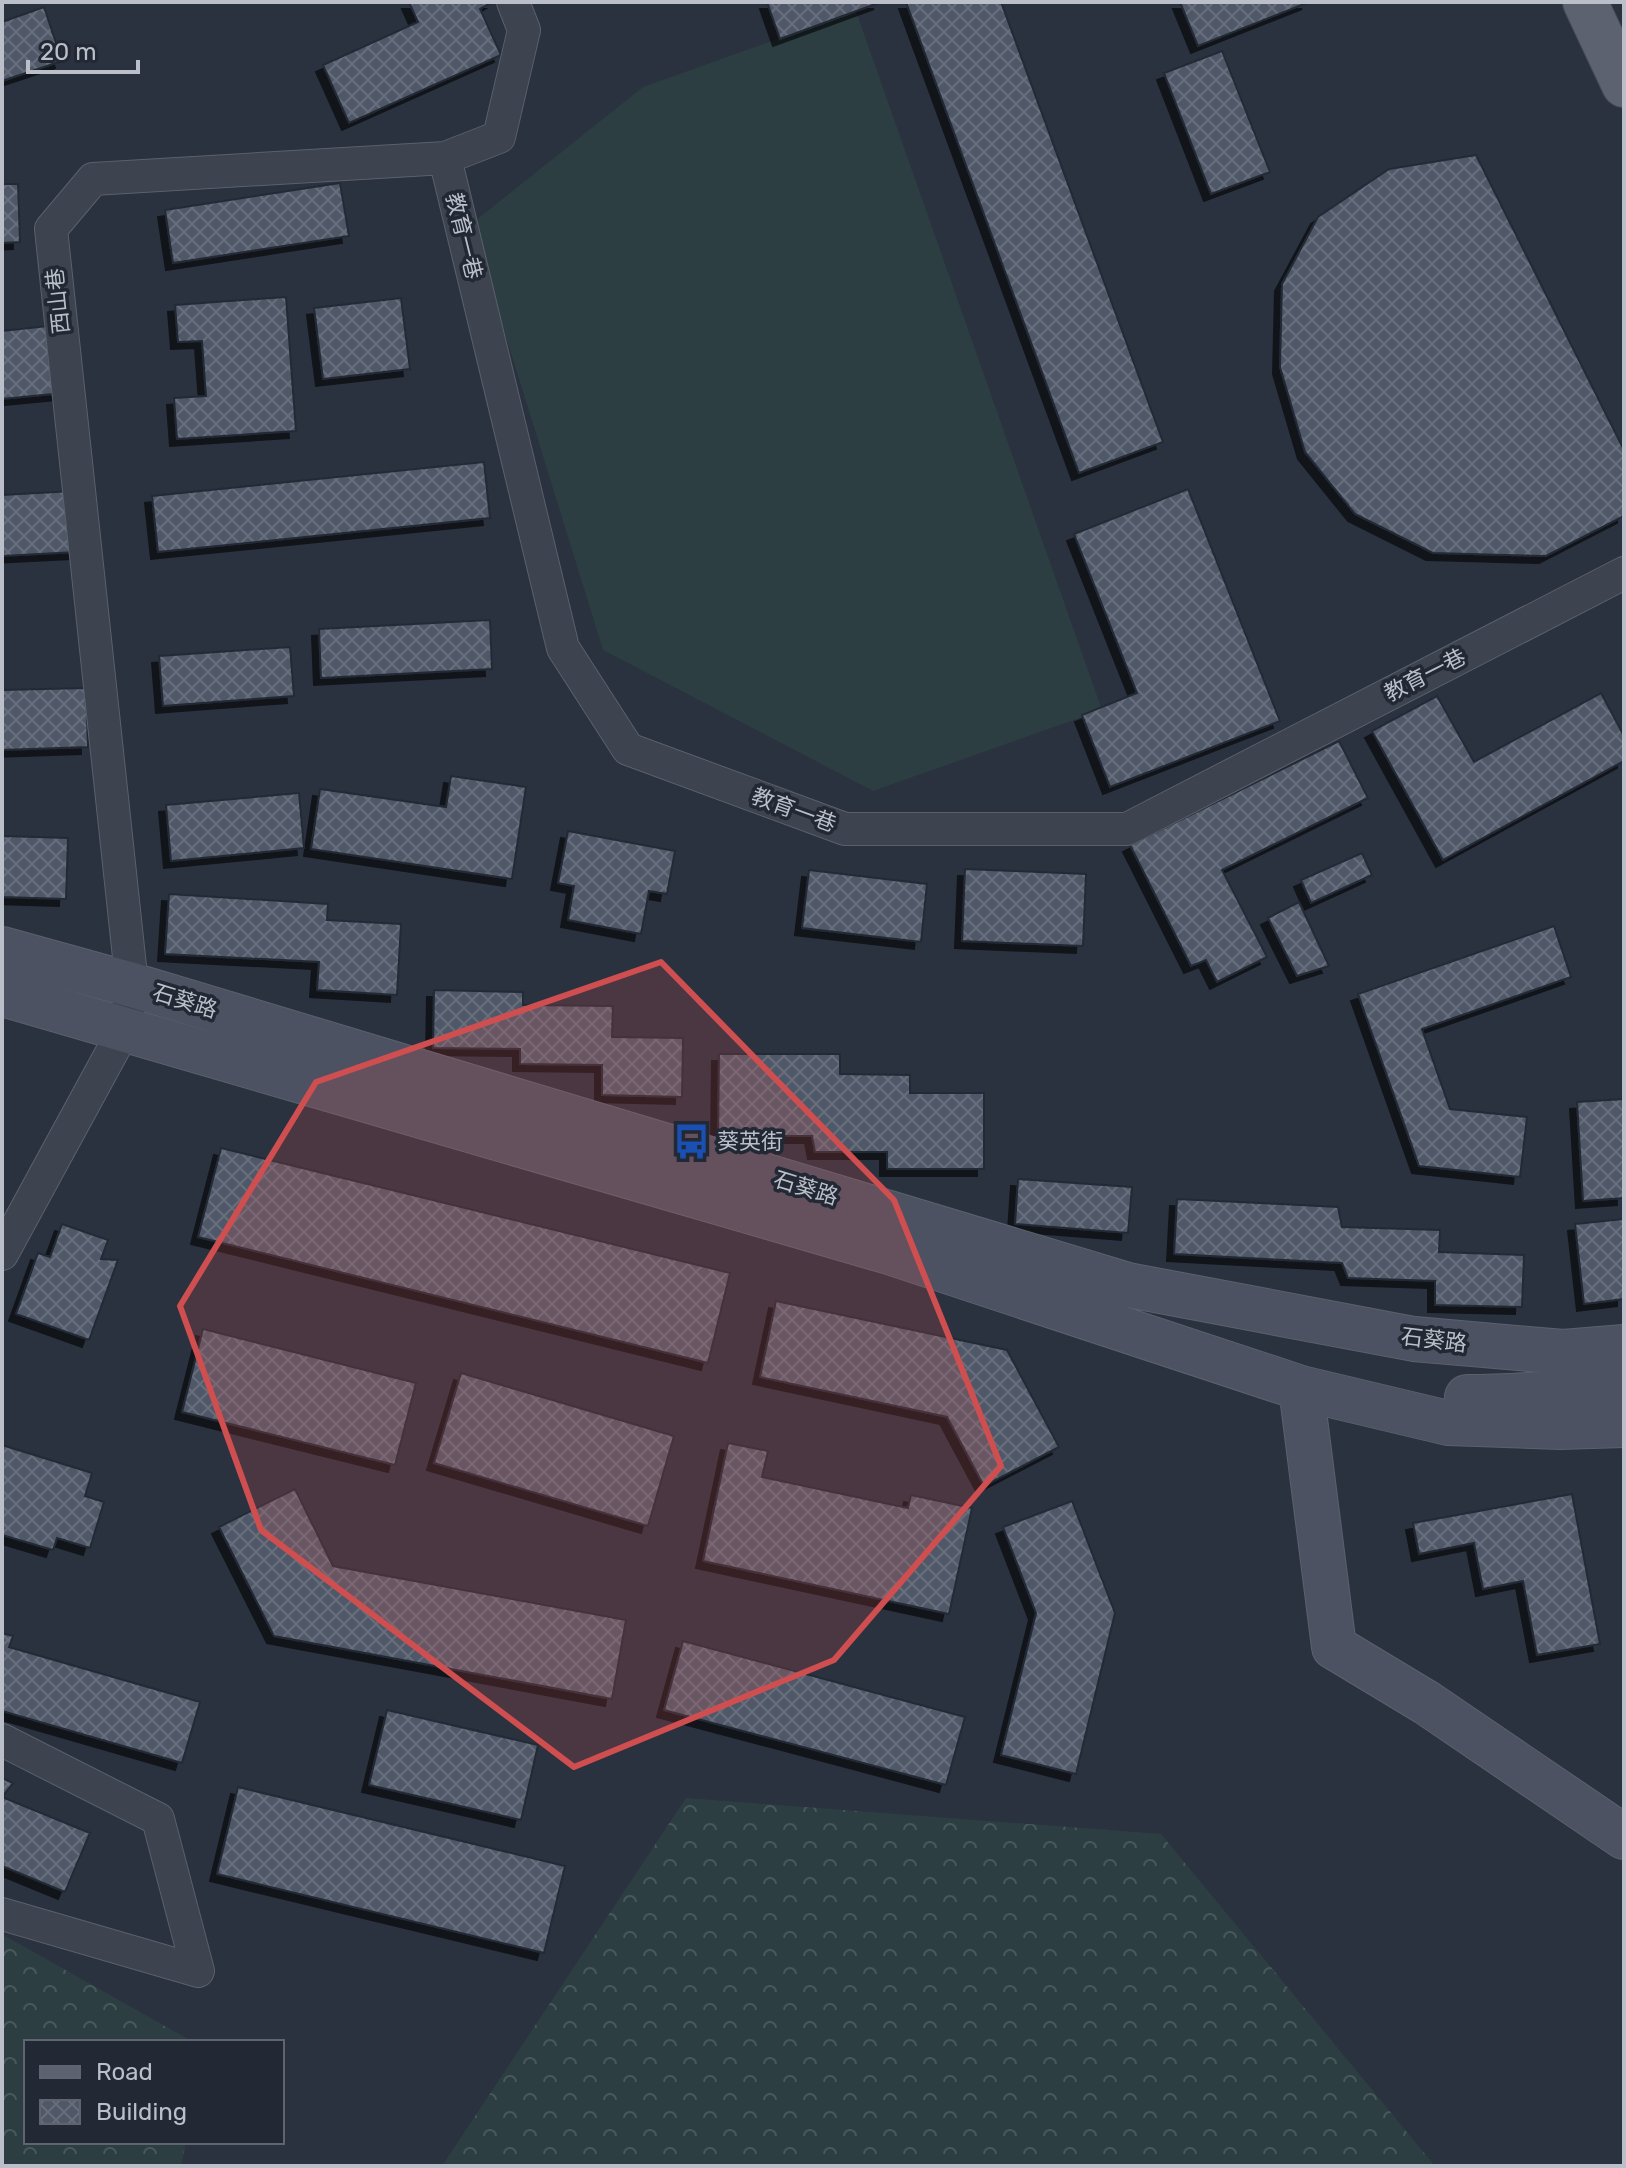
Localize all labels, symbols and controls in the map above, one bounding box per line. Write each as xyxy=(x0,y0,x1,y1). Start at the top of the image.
scale bar xyxy=(28,24,138,74)
text: 20 m xyxy=(40,38,97,66)
street label: 教育一巷 xyxy=(440,190,488,282)
street label: 西山巷 xyxy=(41,267,75,335)
street label: 教育一巷 xyxy=(1380,643,1470,707)
street label: 教育一巷 xyxy=(748,782,840,838)
street label: 石葵路 xyxy=(149,978,221,1024)
bus stop icon: 葵英街 xyxy=(672,1122,710,1160)
place label: 葵英街 xyxy=(717,1128,783,1155)
street label: 石葵路 xyxy=(770,1165,842,1211)
street label: 石葵路 xyxy=(1400,1323,1468,1357)
legend xyxy=(24,2040,284,2144)
text: Road xyxy=(96,2058,153,2086)
text: Building xyxy=(96,2098,187,2126)

